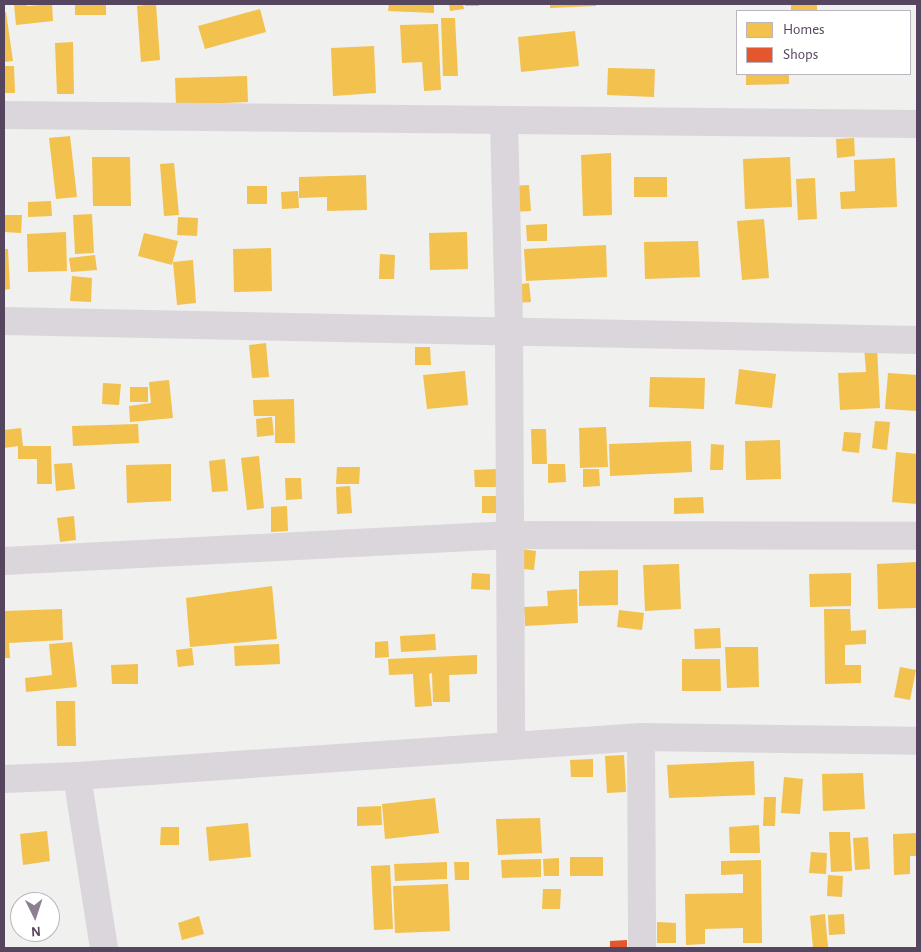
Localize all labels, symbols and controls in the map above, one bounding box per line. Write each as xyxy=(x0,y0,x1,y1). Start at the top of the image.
legend xyxy=(736,10,911,75)
text: Homes xyxy=(783,22,825,37)
text: Shops xyxy=(783,47,818,62)
north arrow xyxy=(10,892,60,942)
text: N xyxy=(31,924,41,938)

